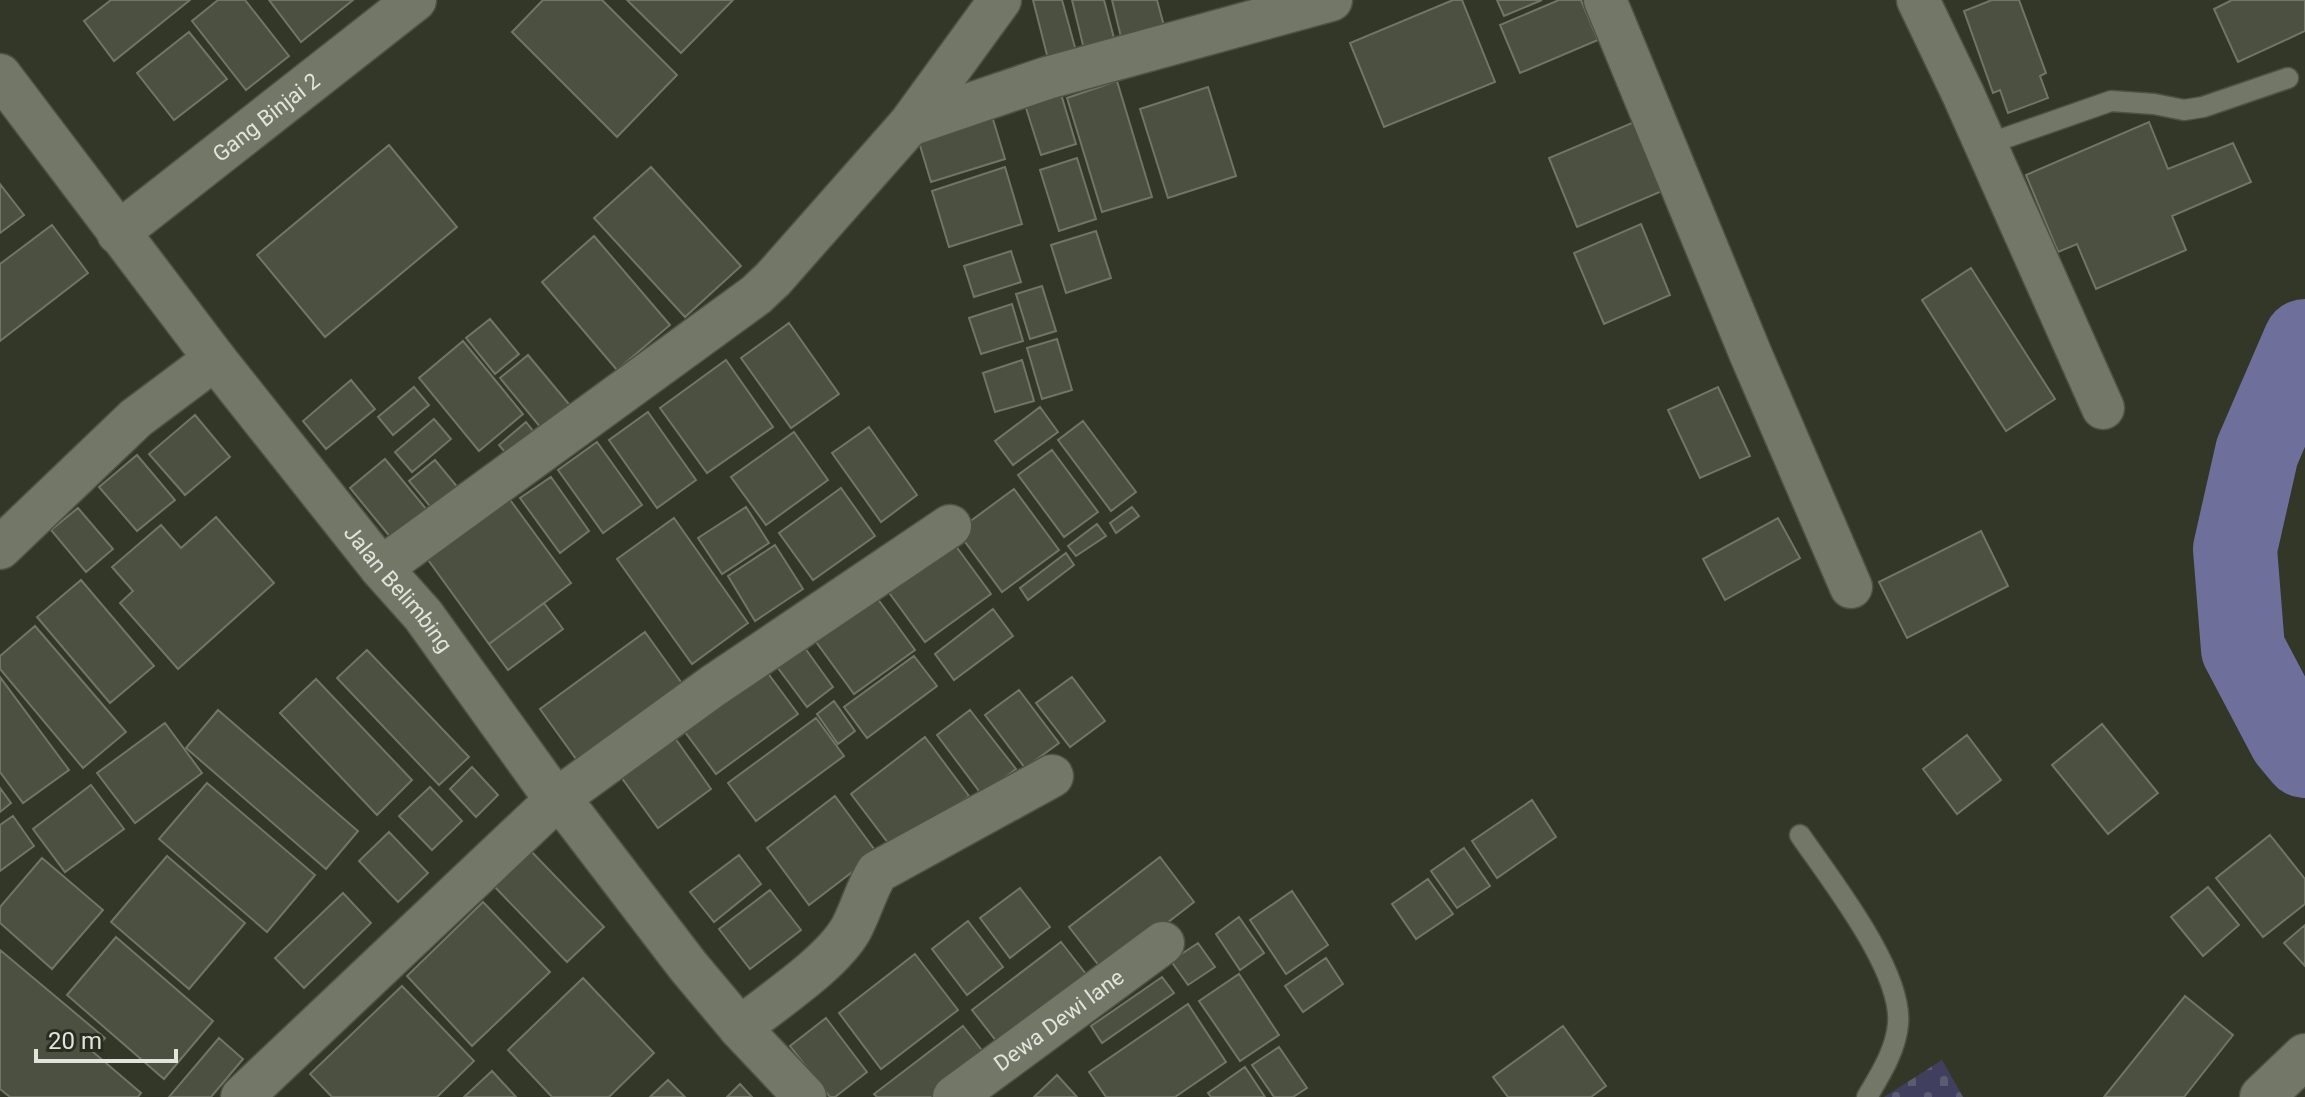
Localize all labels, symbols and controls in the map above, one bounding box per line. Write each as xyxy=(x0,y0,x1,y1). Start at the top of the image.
street label: Gang Binjai 2 xyxy=(208,67,324,166)
street label: Jalan Belimbing xyxy=(339,520,458,657)
street label: Dewa Dewi lane xyxy=(989,964,1128,1076)
scale bar xyxy=(36,1013,176,1063)
text: 20 m xyxy=(48,1027,102,1055)

